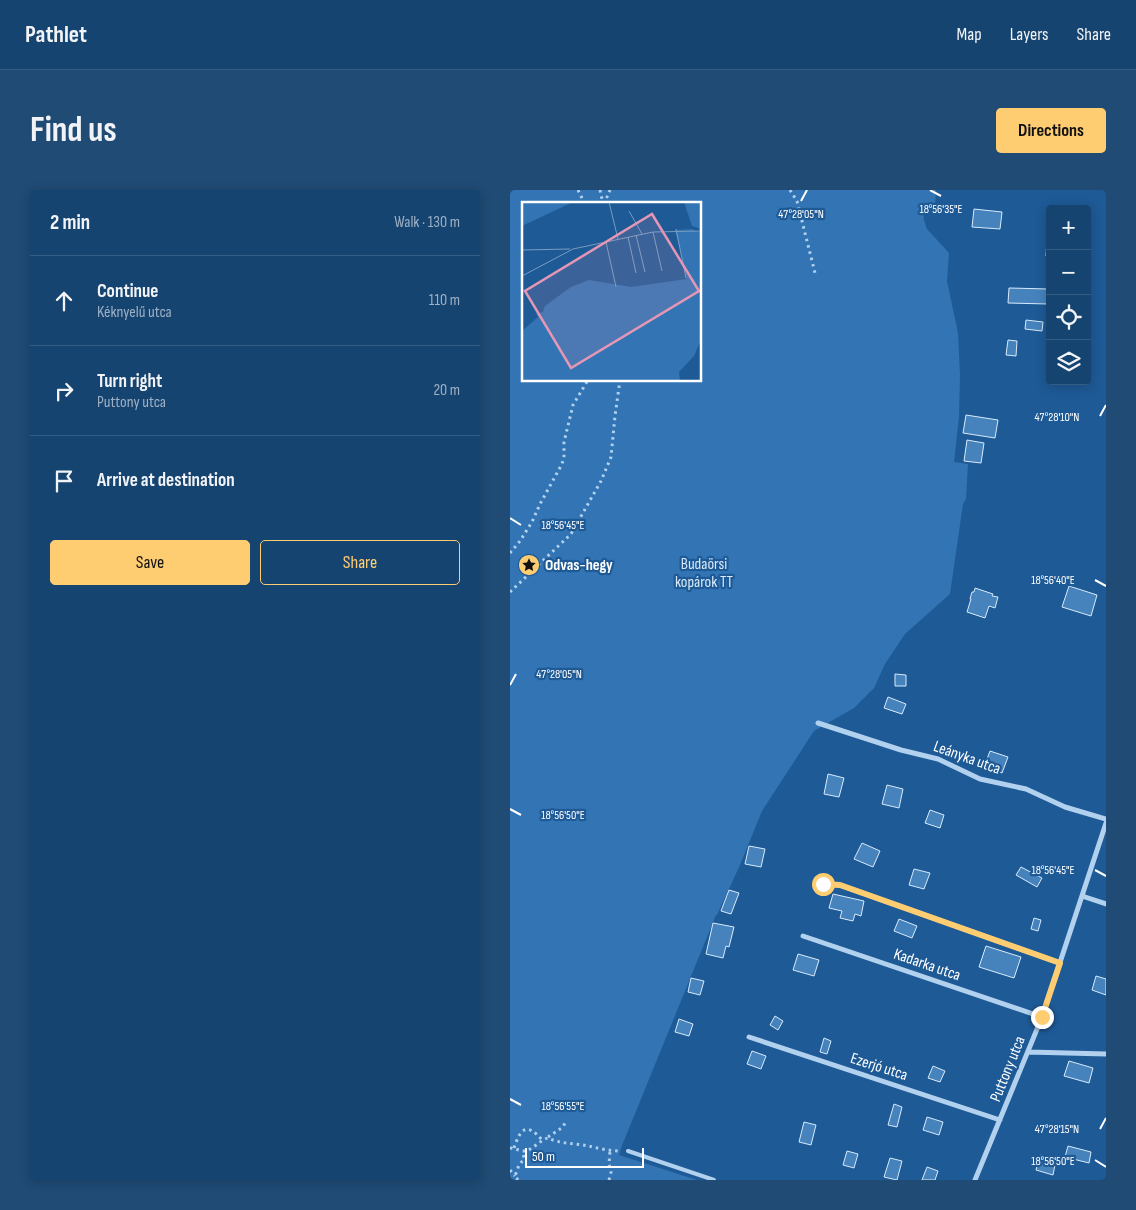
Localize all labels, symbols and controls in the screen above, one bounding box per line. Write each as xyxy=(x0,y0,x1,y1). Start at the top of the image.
text: Pathlet xyxy=(25,20,87,49)
text: Map xyxy=(957,24,982,45)
text: Layers xyxy=(1010,24,1049,45)
text: Share xyxy=(1077,24,1111,45)
button: Directions xyxy=(996,108,1106,153)
text: Find us xyxy=(30,109,117,152)
inset map xyxy=(522,202,701,381)
text: 18°56'35"E xyxy=(919,202,963,217)
map controls xyxy=(1046,205,1091,385)
button: + xyxy=(1046,205,1091,250)
text: 47°28'05"N xyxy=(778,207,824,222)
text: 2 min xyxy=(50,210,90,235)
text: Walk · 130 m xyxy=(394,213,460,232)
button: − xyxy=(1046,250,1091,295)
text: Continue xyxy=(97,280,158,303)
icon: ahead xyxy=(50,287,78,315)
text: 110 m xyxy=(429,291,460,310)
button: locate xyxy=(1046,295,1091,340)
text: Kéknyelű utca xyxy=(97,303,172,322)
button: layers xyxy=(1046,340,1091,385)
text: Turn right xyxy=(97,370,162,393)
icon: right xyxy=(50,377,78,405)
text: 20 m xyxy=(433,381,460,400)
text: Puttony utca xyxy=(97,393,166,412)
text: 47°28'10"N xyxy=(1035,410,1079,425)
icon: arrive xyxy=(50,467,78,495)
text: Arrive at destination xyxy=(97,469,235,492)
text: 18°56'45"E xyxy=(541,518,585,533)
button: Save xyxy=(50,540,250,585)
button: Share xyxy=(260,540,460,585)
place icon: Odvas-hegy xyxy=(517,553,541,577)
park label: Budaörsi kopárok TT xyxy=(675,555,733,592)
place label: Odvas-hegy xyxy=(545,556,613,575)
text: 18°56'40"E xyxy=(1031,573,1075,588)
text: 47°28'05"N xyxy=(536,667,582,682)
street label: Leányka utca xyxy=(931,737,1003,779)
text: 18°56'50"E xyxy=(541,808,585,823)
text: 18°56'45"E xyxy=(1031,863,1075,878)
route start xyxy=(812,873,835,896)
street label: Kadarka utca xyxy=(891,945,963,985)
route end xyxy=(1031,1006,1054,1029)
street label: Puttony utca xyxy=(986,1033,1030,1105)
street label: Ezerjó utca xyxy=(848,1049,910,1085)
text: 18°56'55"E xyxy=(542,1099,584,1114)
text: 47°28'15"N xyxy=(1035,1122,1079,1137)
scale bar xyxy=(525,1145,644,1168)
text: 50 m xyxy=(532,1148,555,1165)
text: 18°56'50"E xyxy=(1031,1154,1075,1169)

